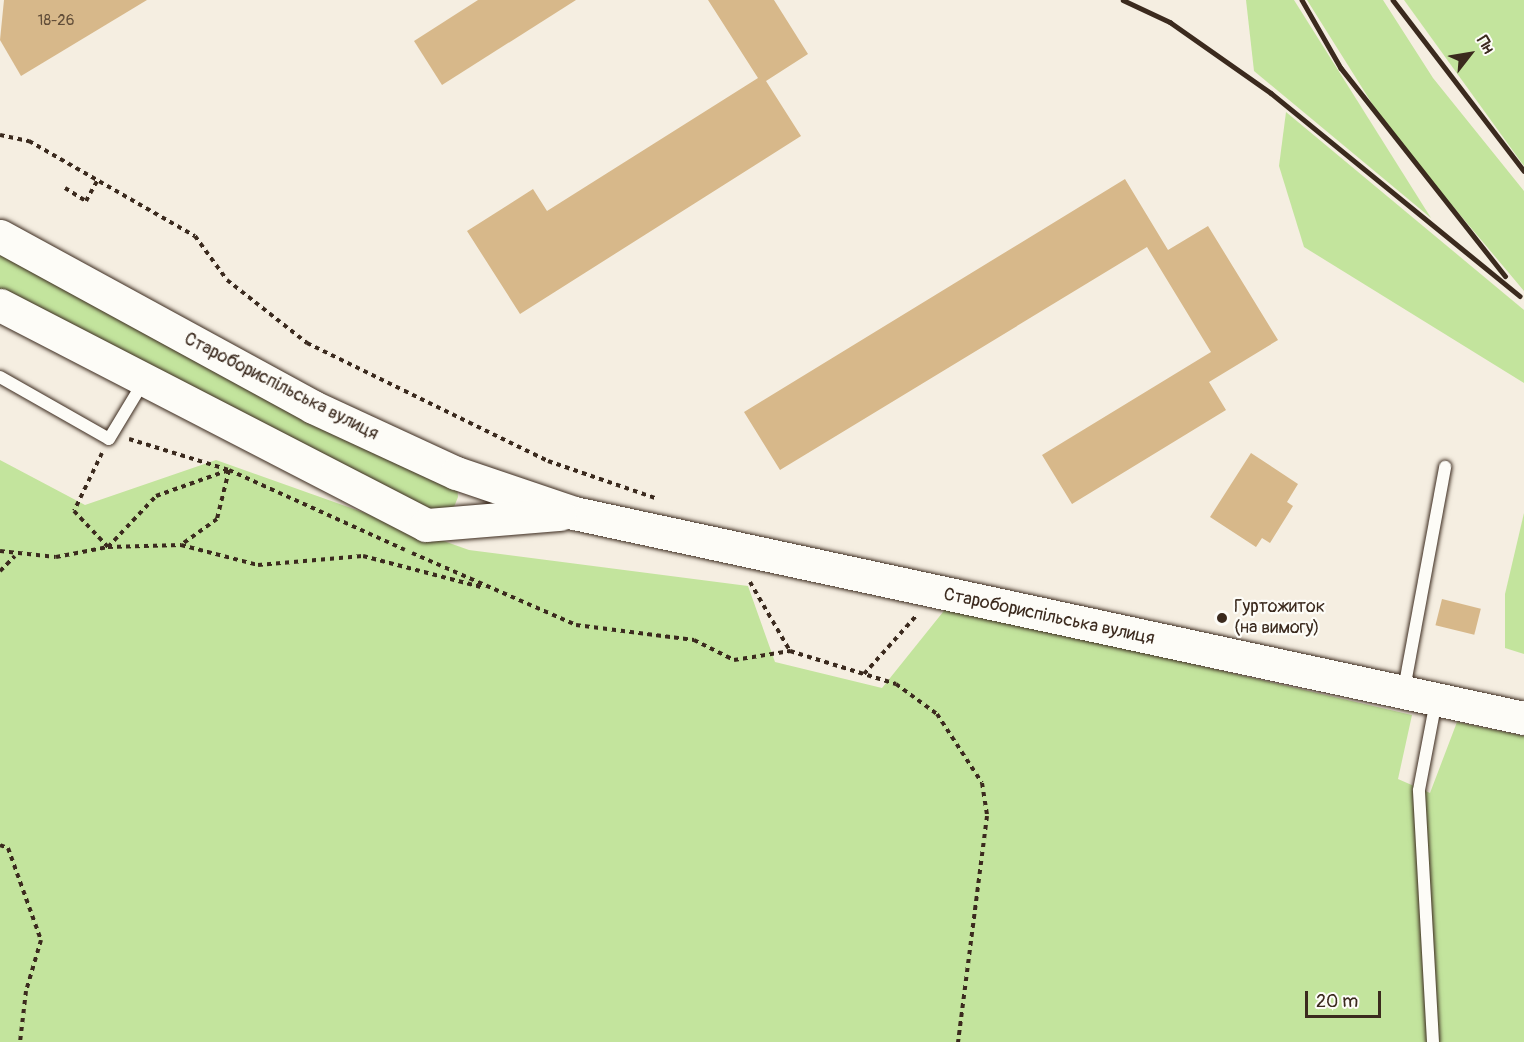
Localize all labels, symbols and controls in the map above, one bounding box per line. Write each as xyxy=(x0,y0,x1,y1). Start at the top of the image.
house number: 18-26 xyxy=(38,12,74,30)
north arrow xyxy=(1440,24,1500,84)
text: Пн xyxy=(1472,32,1499,57)
street label: Старобориспільська вулиця xyxy=(180,329,382,445)
street label: Старобориспільська вулиця xyxy=(942,584,1156,650)
place label: Гуртожиток (на вимогу) xyxy=(1234,597,1325,640)
marker: Гуртожиток (на вимогу) xyxy=(1215,611,1229,625)
scale bar xyxy=(1308,979,1384,1017)
text: 20 m xyxy=(1316,990,1358,1013)

